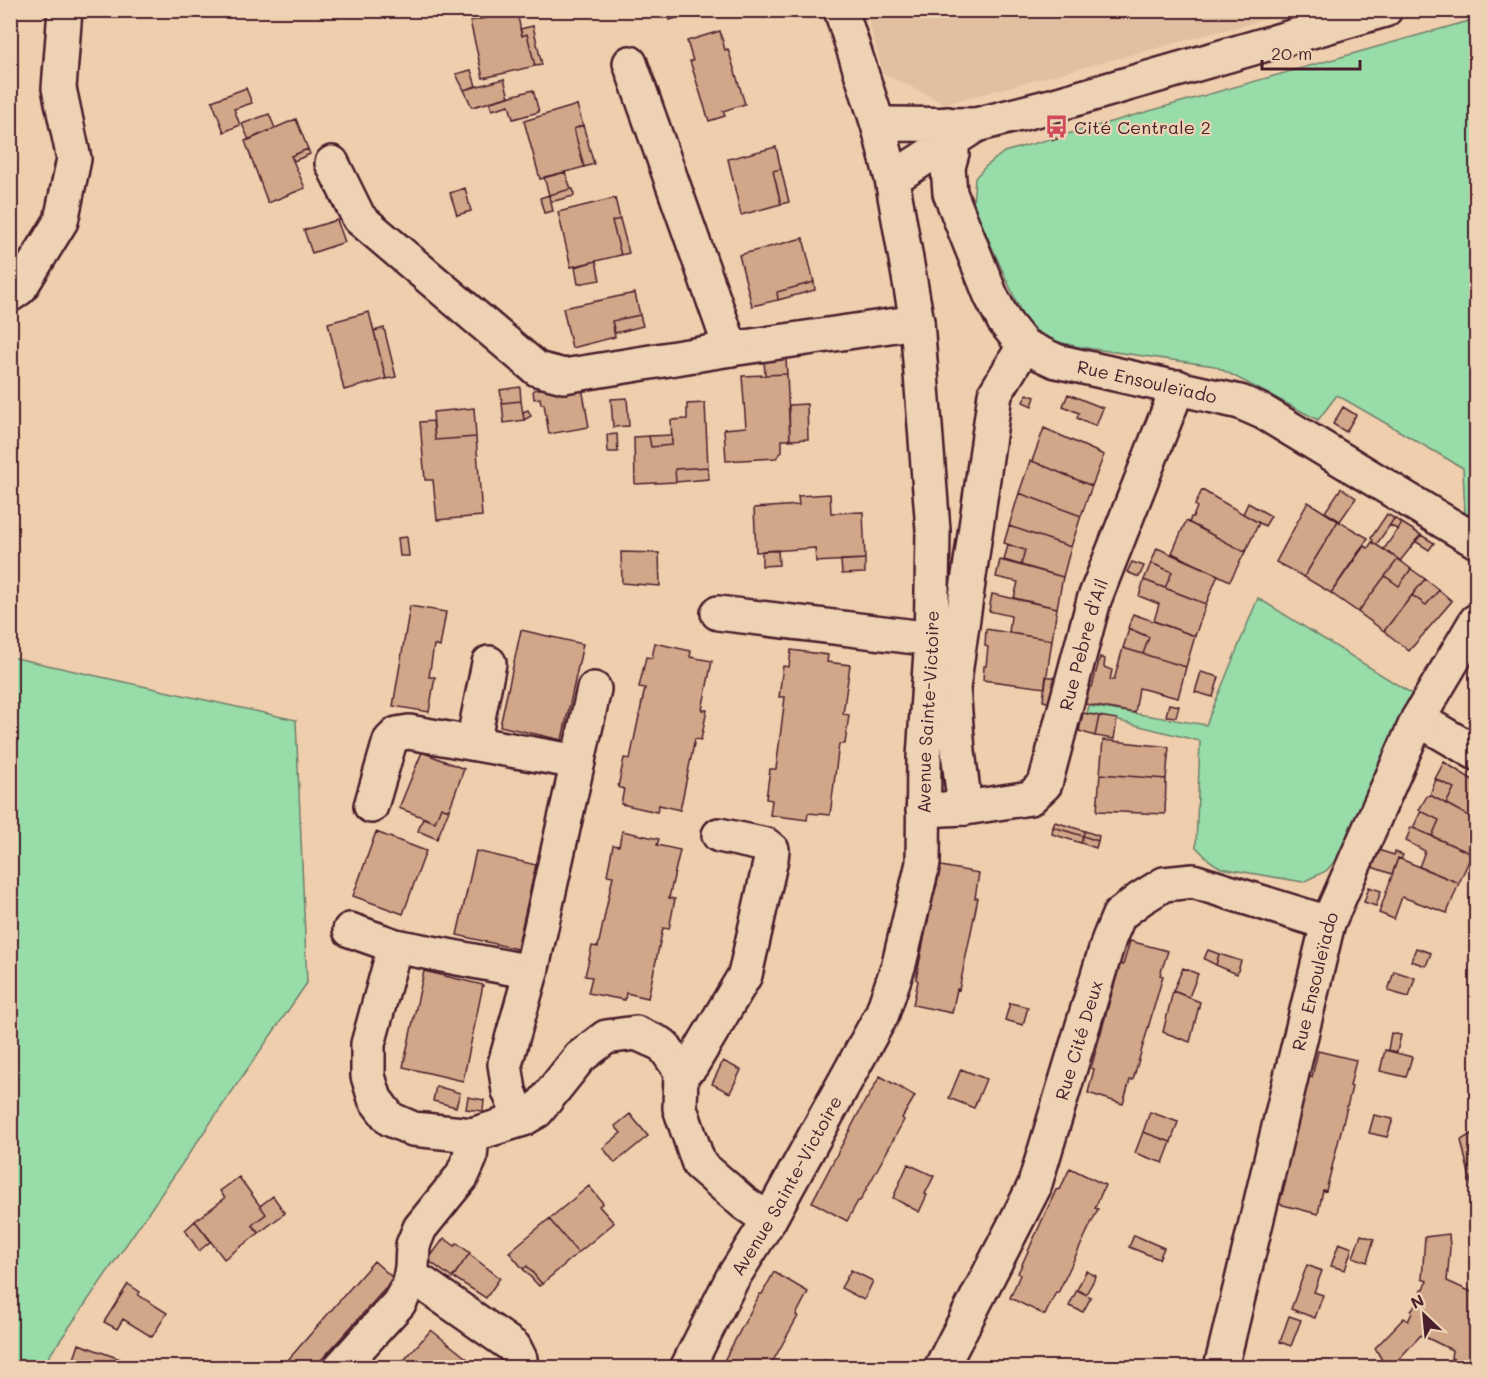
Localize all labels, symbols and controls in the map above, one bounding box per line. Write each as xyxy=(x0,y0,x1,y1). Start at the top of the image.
scale bar xyxy=(1262,33,1360,71)
text: 20 m xyxy=(1271,41,1312,65)
bus stop icon: Cité Centrale 2 xyxy=(1043,114,1069,140)
place label: Cité Centrale 2 xyxy=(1074,115,1211,139)
street label: Rue Ensouleïado xyxy=(1075,354,1220,409)
street label: Rue Pebre d'Ail xyxy=(1053,575,1113,713)
street label: Avenue Sainte-Victoire xyxy=(911,610,944,814)
street label: Rue Ensouleïado xyxy=(1286,907,1344,1053)
street label: Rue Cité Deux xyxy=(1049,977,1108,1103)
street label: Avenue Sainte-Victoire xyxy=(725,1091,847,1280)
north arrow xyxy=(1394,1285,1454,1345)
text: N xyxy=(1407,1289,1427,1313)

